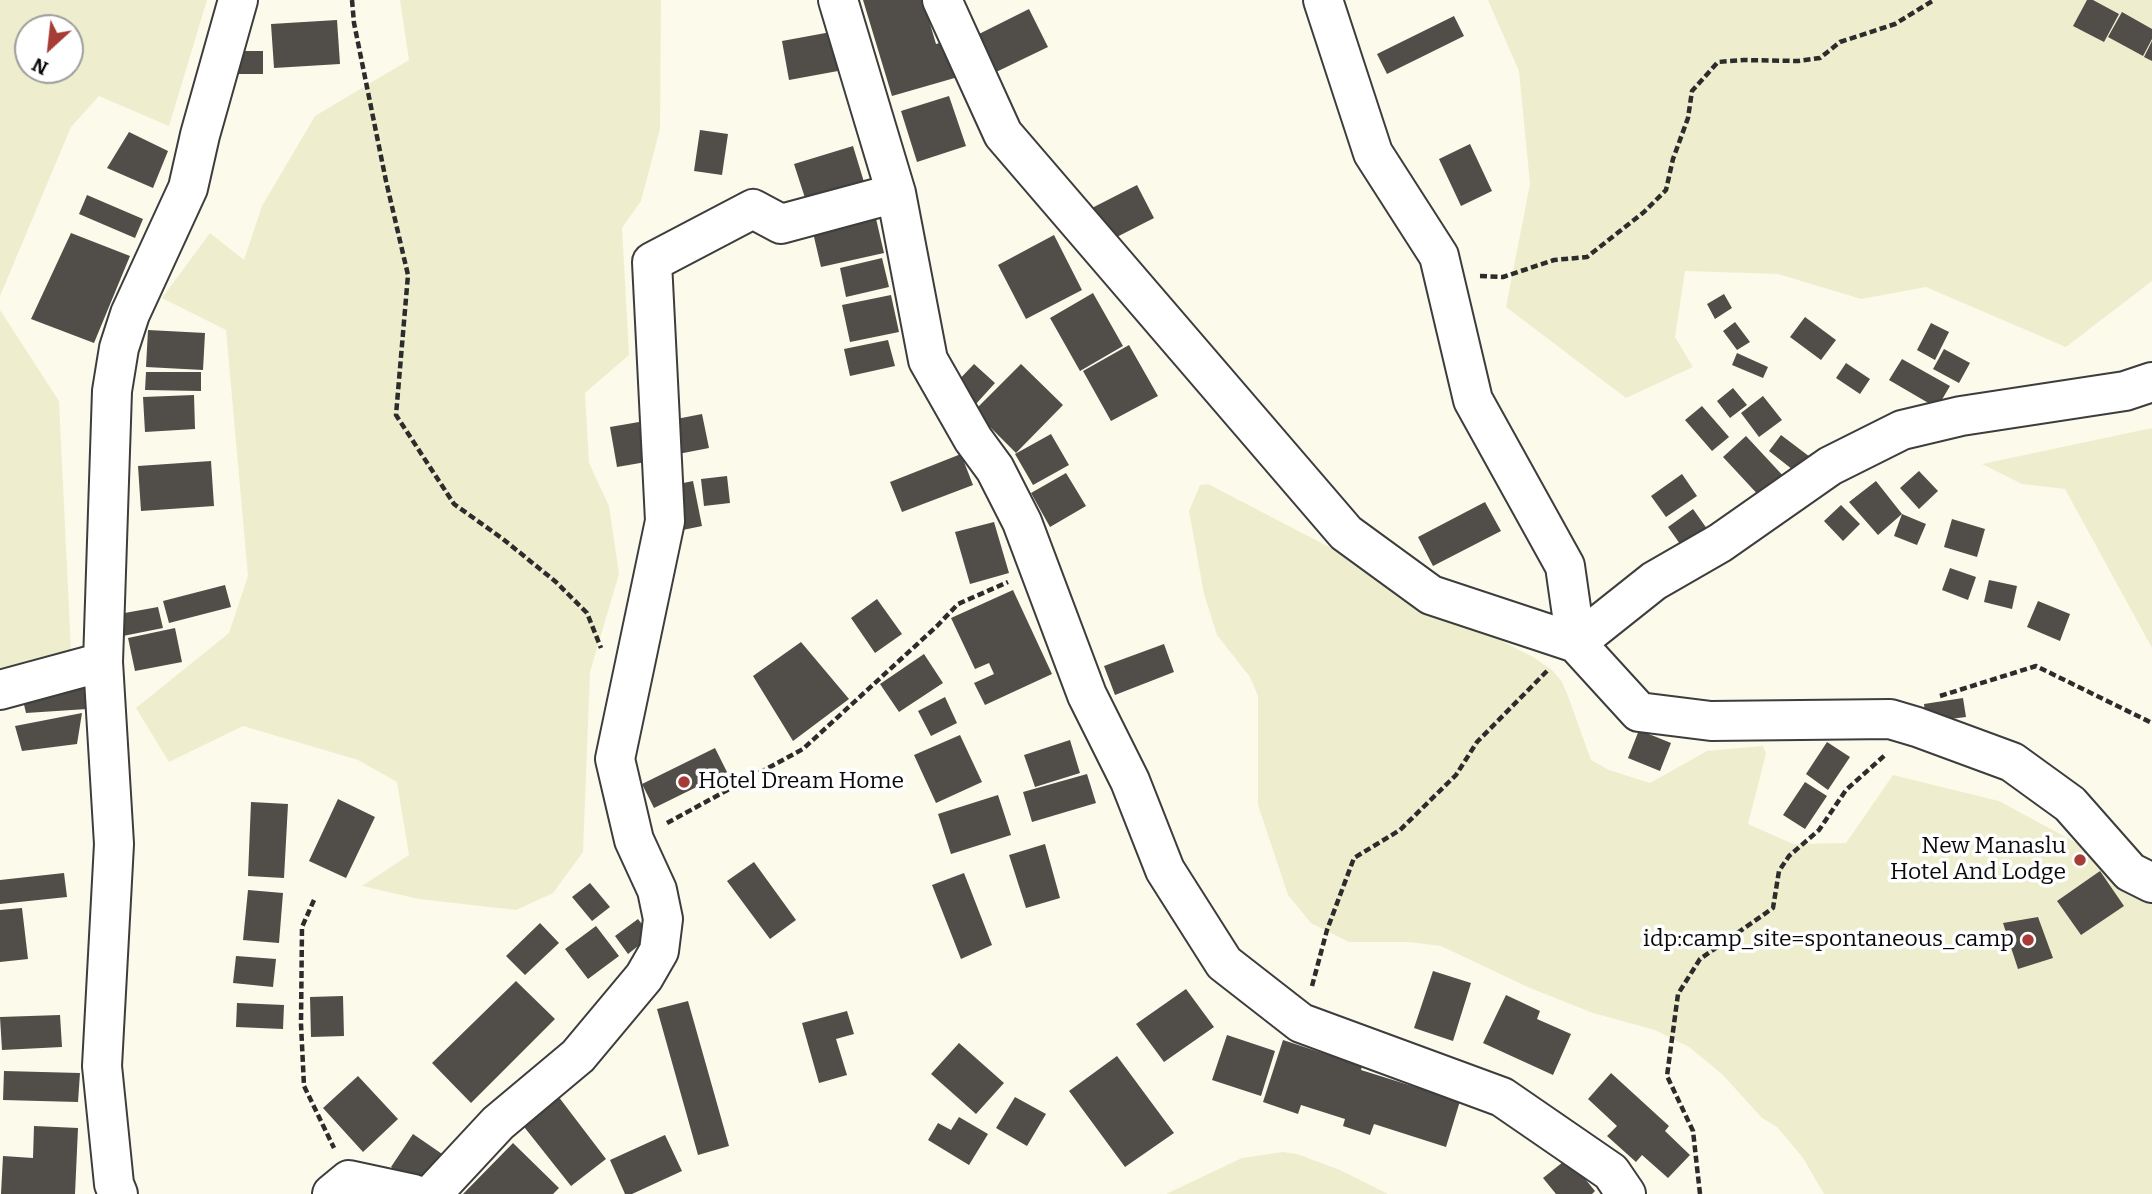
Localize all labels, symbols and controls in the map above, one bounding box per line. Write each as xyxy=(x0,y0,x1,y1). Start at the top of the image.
north arrow xyxy=(14,14,84,84)
text: N xyxy=(28,53,52,80)
place label: Hotel Dream Home xyxy=(698,768,904,796)
marker: Hotel Dream Home xyxy=(676,774,692,790)
place label: New Manaslu Hotel And Lodge xyxy=(1890,833,2066,887)
marker: New Manaslu Hotel And Lodge xyxy=(2072,852,2088,868)
place label: idp:camp_site=spontaneous_camp xyxy=(1643,926,2014,954)
marker: idp:camp_site=spontaneous_camp xyxy=(2020,932,2036,948)

